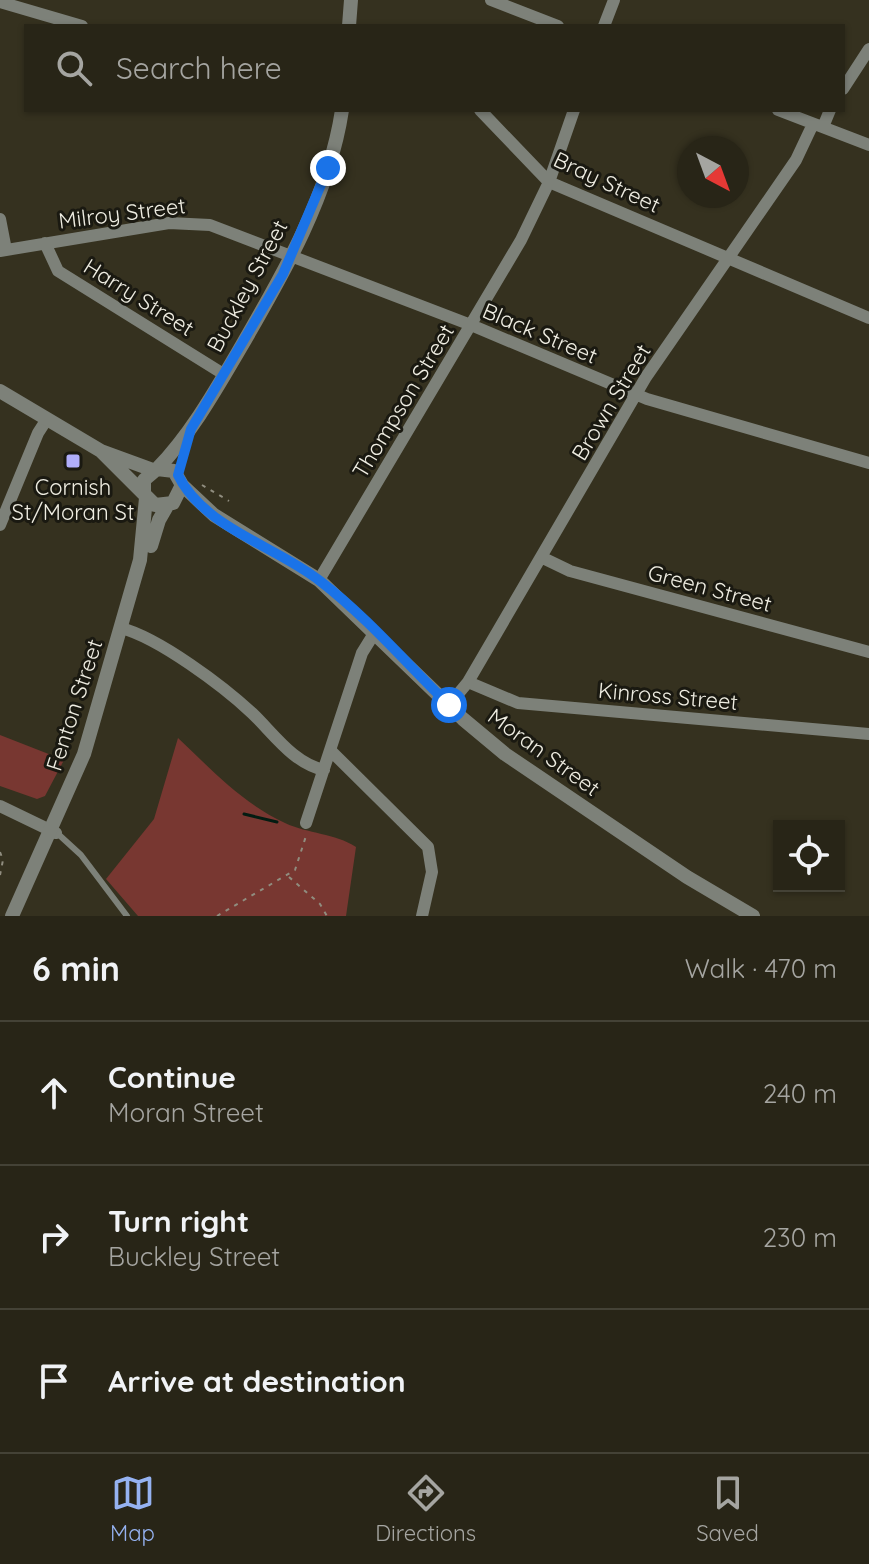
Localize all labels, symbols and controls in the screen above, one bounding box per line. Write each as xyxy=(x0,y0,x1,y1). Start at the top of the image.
search box xyxy=(24,24,845,112)
icon: search xyxy=(52,46,96,90)
text: Search here xyxy=(116,49,282,87)
north arrow xyxy=(677,136,749,208)
street label: Bray Street xyxy=(549,145,665,219)
route end xyxy=(310,150,346,186)
street label: Milroy Street xyxy=(57,191,187,235)
street label: Buckley Street xyxy=(200,215,294,357)
street label: Harry Street xyxy=(79,252,199,342)
street label: Black Street xyxy=(478,296,602,370)
street label: Thompson Street xyxy=(346,319,460,483)
street label: Brown Street xyxy=(565,339,657,465)
marker: Cornish St/Moran St xyxy=(64,452,82,470)
place label: Cornish St/Moran St xyxy=(12,473,134,526)
street label: Green Street xyxy=(645,558,775,618)
street label: Fenton Street xyxy=(40,636,108,774)
street label: Kinross Street xyxy=(597,676,739,716)
route start xyxy=(431,687,467,723)
street label: Moran Street xyxy=(482,702,606,802)
map controls xyxy=(773,820,845,892)
button: locate xyxy=(773,820,845,892)
text: 6 min xyxy=(32,947,120,990)
text: Walk · 470 m xyxy=(685,952,837,985)
text: Continue xyxy=(108,1058,236,1096)
icon: ahead xyxy=(32,1071,76,1115)
text: 240 m xyxy=(763,1077,837,1110)
text: Moran Street xyxy=(108,1096,264,1129)
text: Turn right xyxy=(108,1202,249,1240)
icon: right xyxy=(32,1215,76,1259)
text: 230 m xyxy=(763,1221,837,1254)
text: Buckley Street xyxy=(108,1240,280,1273)
icon: arrive xyxy=(32,1359,76,1403)
text: Arrive at destination xyxy=(108,1362,406,1400)
tab: Map xyxy=(110,1471,155,1547)
tab: Directions xyxy=(375,1471,476,1547)
tab: Saved xyxy=(696,1471,759,1547)

